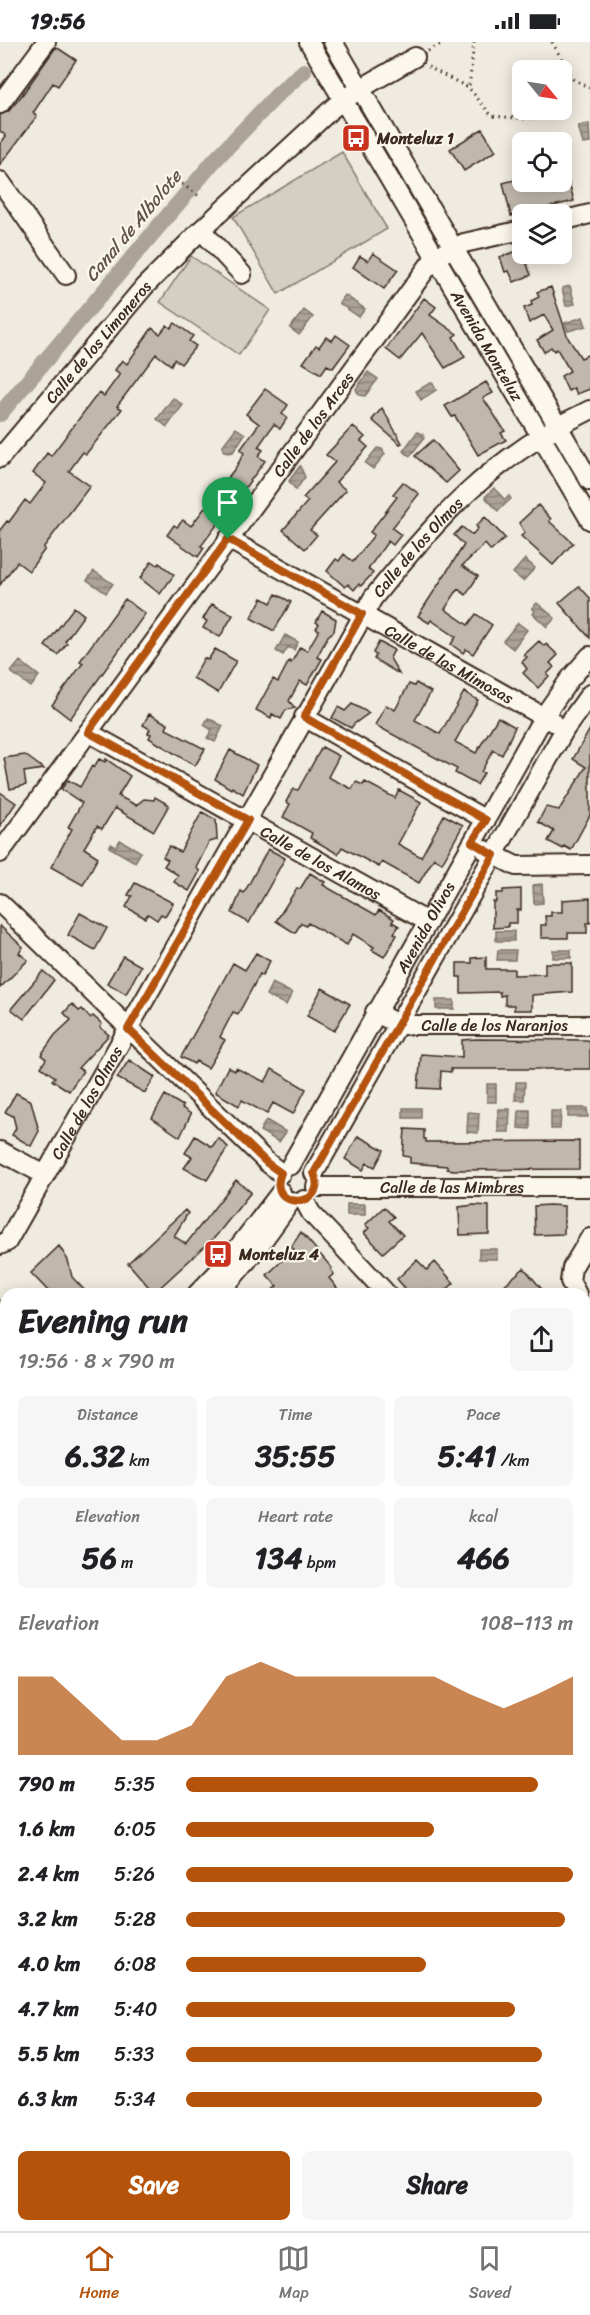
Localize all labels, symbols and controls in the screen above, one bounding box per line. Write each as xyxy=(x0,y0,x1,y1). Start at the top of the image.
text: 19:56 xyxy=(30,2,86,41)
north arrow xyxy=(512,60,572,120)
map controls xyxy=(512,60,572,264)
bus stop icon: Monteluz 1 xyxy=(340,122,372,154)
place label: Monteluz 1 xyxy=(376,124,454,153)
button: locate xyxy=(512,132,572,192)
water label: Canal de Albolote xyxy=(76,161,191,289)
button: layers xyxy=(512,204,572,264)
street label: Calle de los Limoneros xyxy=(37,272,159,410)
street label: Avenida Monteluz xyxy=(443,283,532,407)
street label: Calle de los Arces xyxy=(265,365,362,483)
pin xyxy=(202,477,253,539)
icon: arrive xyxy=(211,486,244,519)
street label: Calle de los Olmos xyxy=(364,489,470,604)
street label: Calle de las Mimosas xyxy=(379,616,520,712)
street label: Calle de los Alamos xyxy=(255,817,388,908)
street label: Avenida Olivos xyxy=(387,875,463,979)
street label: Calle de los Naranjos xyxy=(421,1011,568,1040)
street label: Calle de los Olmos xyxy=(42,1040,131,1165)
street label: Calle de las Mimbres xyxy=(380,1173,524,1202)
bus stop icon: Monteluz 4 xyxy=(202,1238,234,1270)
place label: Monteluz 4 xyxy=(238,1240,319,1269)
text: Evening run xyxy=(18,1292,188,1350)
button: share xyxy=(510,1308,573,1371)
text: 19:56 · 8 × 790 m xyxy=(18,1344,175,1379)
text: Distance xyxy=(77,1400,138,1429)
text: Time xyxy=(279,1400,312,1429)
text: Pace xyxy=(467,1400,500,1429)
text: 6.32 xyxy=(65,1429,125,1483)
text: 35:55 xyxy=(255,1429,336,1483)
text: 5:41 xyxy=(438,1429,497,1483)
text: km xyxy=(125,1446,150,1475)
text: /km xyxy=(497,1446,529,1475)
text: Elevation xyxy=(75,1502,140,1531)
text: Heart rate xyxy=(258,1502,333,1531)
text: kcal xyxy=(469,1502,498,1531)
text: 56 xyxy=(82,1531,117,1585)
text: 134 xyxy=(255,1531,303,1585)
text: 466 xyxy=(457,1531,510,1585)
text: m xyxy=(117,1548,133,1577)
text: bpm xyxy=(303,1548,336,1577)
text: Elevation xyxy=(18,1606,99,1641)
text: 108–113 m xyxy=(480,1606,573,1641)
text: 790 m xyxy=(18,1767,75,1802)
text: 5:35 xyxy=(114,1767,155,1802)
text: 1.6 km xyxy=(18,1812,75,1847)
text: 6:05 xyxy=(114,1812,156,1847)
text: 2.4 km xyxy=(18,1857,79,1892)
text: 5:26 xyxy=(114,1857,155,1892)
text: 3.2 km xyxy=(18,1902,78,1937)
text: 5:28 xyxy=(114,1902,156,1937)
text: 4.0 km xyxy=(18,1947,80,1982)
text: 6:08 xyxy=(114,1947,156,1982)
text: 4.7 km xyxy=(18,1992,79,2027)
text: 5:40 xyxy=(114,1992,157,2027)
text: 5.5 km xyxy=(18,2037,80,2072)
text: 5:33 xyxy=(114,2037,154,2072)
text: 6.3 km xyxy=(18,2082,78,2117)
text: 5:34 xyxy=(114,2082,156,2117)
button: Save xyxy=(18,2151,290,2220)
button: Share xyxy=(302,2151,573,2220)
tab: Home xyxy=(79,2242,119,2307)
tab: Map xyxy=(277,2242,310,2307)
tab: Saved xyxy=(469,2242,511,2307)

